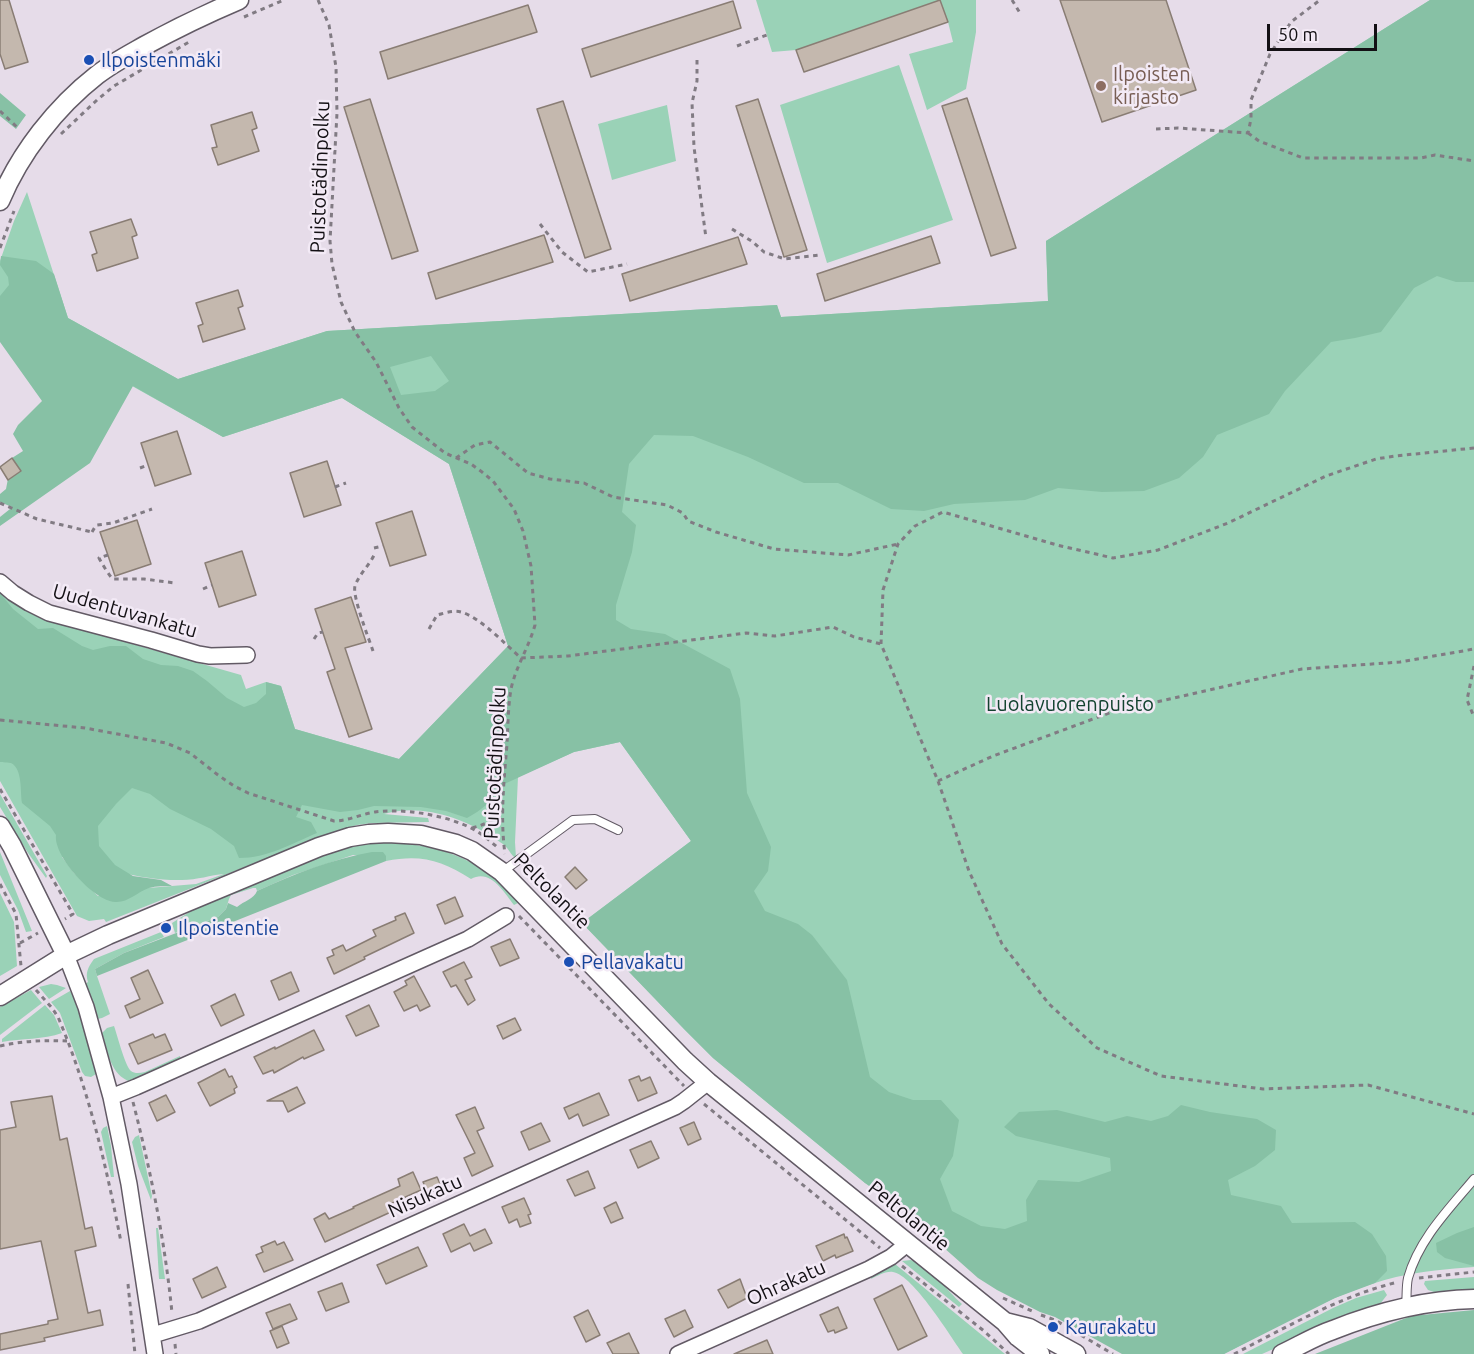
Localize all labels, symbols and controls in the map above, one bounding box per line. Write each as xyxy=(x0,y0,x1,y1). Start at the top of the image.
scale bar xyxy=(1270,12,1380,50)
text: 50 m xyxy=(1278,24,1318,44)
place label: Ilpoistenmäki xyxy=(101,48,221,72)
marker: Ilpoistenmäki xyxy=(82,53,96,67)
place label: Ilpoisten kirjasto xyxy=(1113,62,1191,109)
marker: Ilpoisten kirjasto xyxy=(1094,79,1108,93)
street label: Puistotädinpolku xyxy=(305,100,335,254)
street label: Uudentuvankatu xyxy=(50,579,200,643)
street label: Puistotädinpolku xyxy=(479,686,511,840)
park label: Luolavuorenpuisto xyxy=(986,692,1154,716)
street label: Peltolantie xyxy=(509,848,595,934)
place label: Ilpoistentie xyxy=(178,916,279,940)
marker: Ilpoistentie xyxy=(159,921,173,935)
place label: Pellavakatu xyxy=(581,950,684,974)
marker: Pellavakatu xyxy=(562,955,576,969)
street label: Nisukatu xyxy=(384,1169,466,1223)
street label: Peltolantie xyxy=(863,1176,955,1256)
street label: Ohrakatu xyxy=(743,1255,829,1311)
place label: Kaurakatu xyxy=(1065,1315,1156,1339)
marker: Kaurakatu xyxy=(1046,1320,1060,1334)

